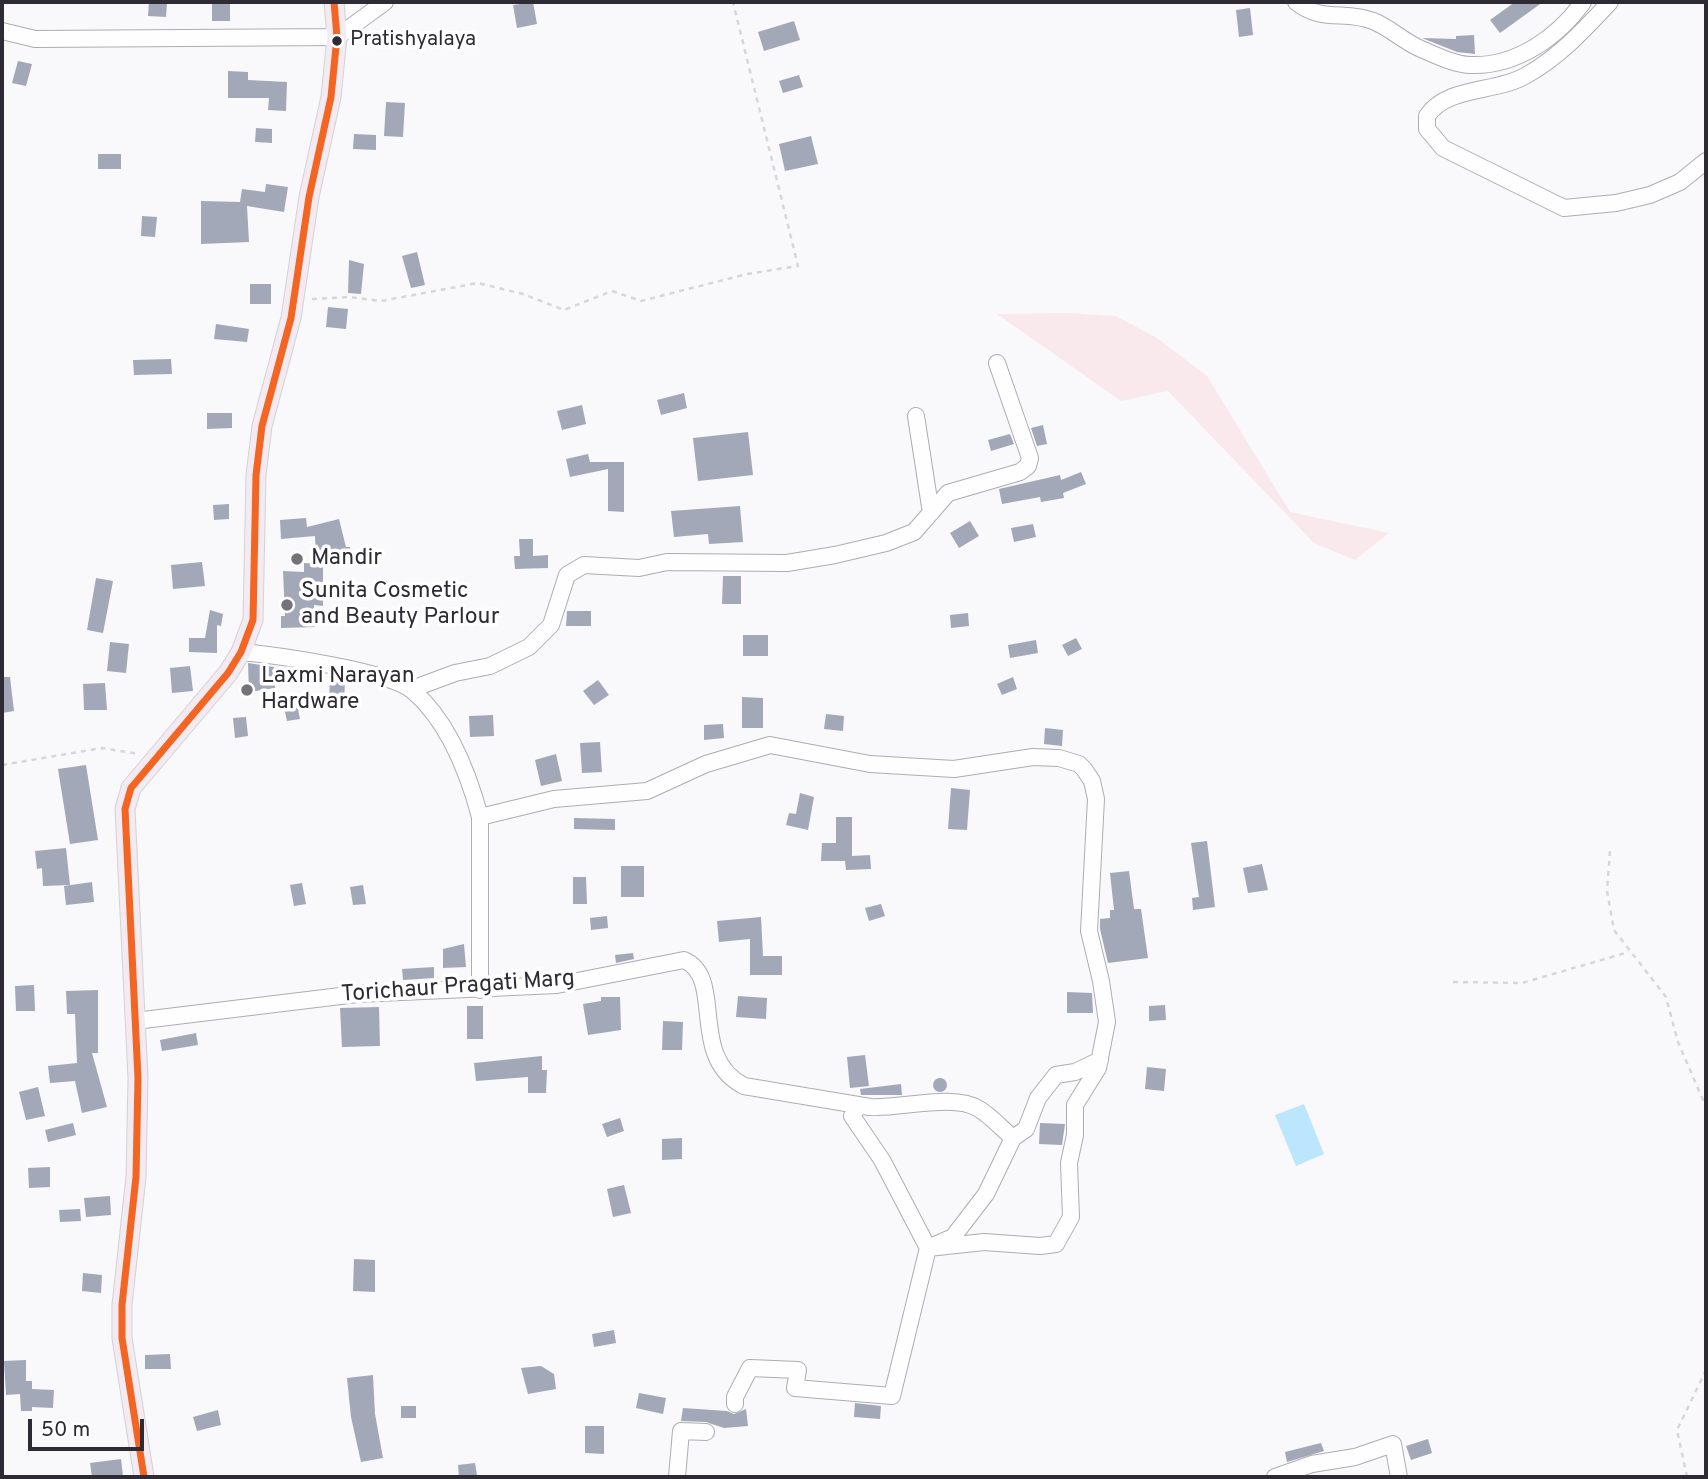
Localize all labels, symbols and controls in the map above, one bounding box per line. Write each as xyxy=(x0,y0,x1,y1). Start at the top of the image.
place label: Pratishyalaya xyxy=(350,28,476,54)
marker: Pratishyalaya xyxy=(330,34,344,48)
place label: Mandir xyxy=(311,545,382,573)
marker: Mandir xyxy=(289,551,305,567)
place label: Sunita Cosmetic and Beauty Parlour xyxy=(301,578,500,632)
marker: Sunita Cosmetic and Beauty Parlour xyxy=(279,597,295,613)
place label: Laxmi Narayan Hardware xyxy=(261,663,415,717)
marker: Laxmi Narayan Hardware xyxy=(239,682,255,698)
street label: Torichaur Pragati Marg xyxy=(340,966,576,1010)
scale bar xyxy=(32,1406,147,1450)
text: 50 m xyxy=(41,1417,90,1444)

